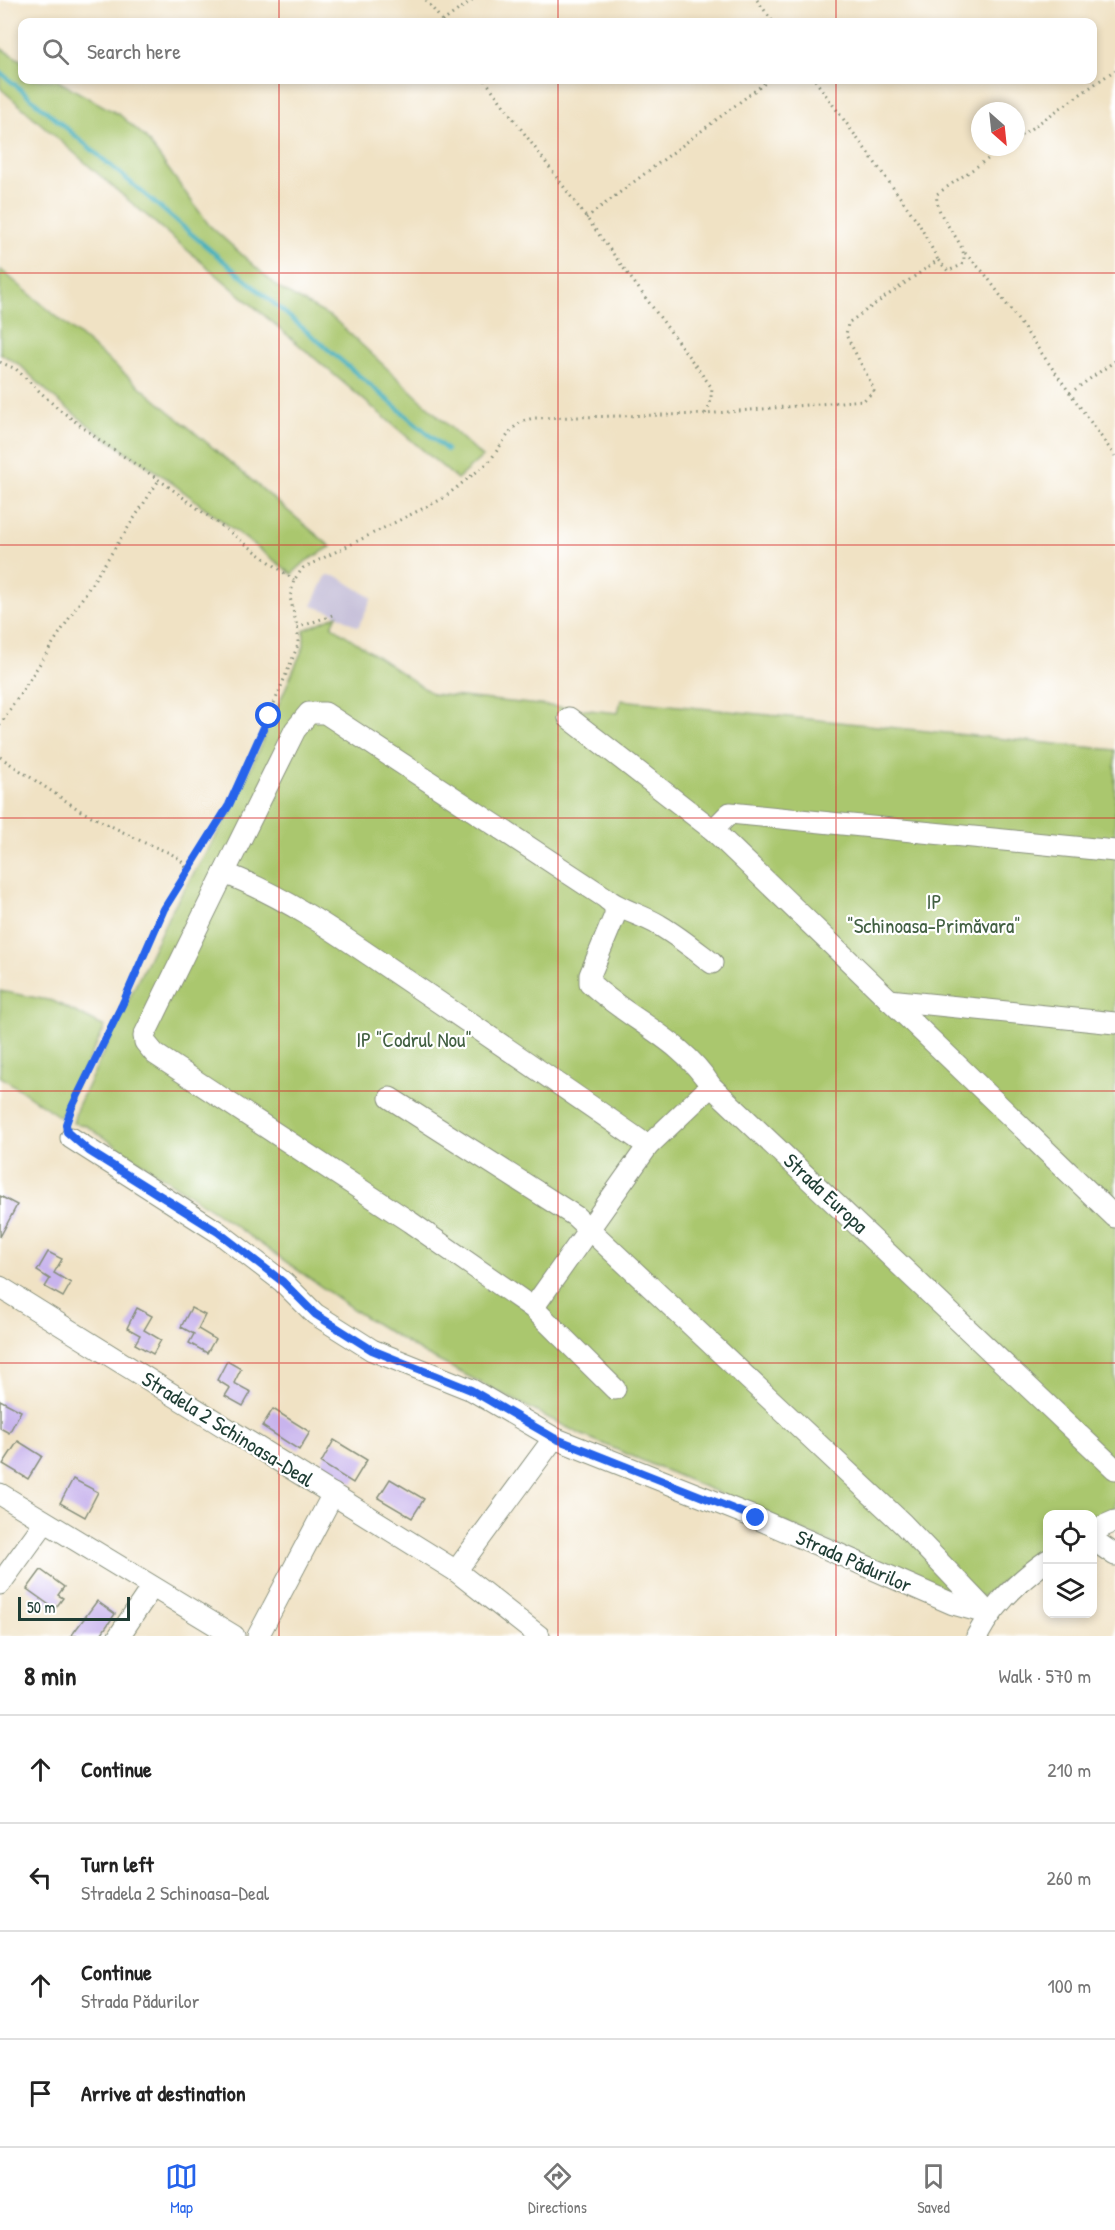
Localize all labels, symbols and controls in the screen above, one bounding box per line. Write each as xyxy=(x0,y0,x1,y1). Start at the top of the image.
search box xyxy=(18,18,1097,84)
icon: search xyxy=(39,35,72,68)
text: Search here xyxy=(87,36,181,66)
north arrow xyxy=(971,102,1025,156)
route start xyxy=(255,702,281,728)
park label: IP "Schinoasa-Primăvara" xyxy=(847,887,1021,940)
park label: IP "Codrul Nou" xyxy=(356,1025,472,1054)
street label: Strada Europa xyxy=(777,1146,875,1240)
street label: Stradela 2 Schinoasa-Deal xyxy=(137,1364,320,1494)
route end xyxy=(742,1504,768,1530)
map controls xyxy=(1043,1510,1097,1618)
button: locate xyxy=(1043,1510,1097,1564)
street label: Strada Pădurilor xyxy=(791,1522,917,1600)
button: layers xyxy=(1043,1564,1097,1618)
scale bar xyxy=(18,1594,130,1622)
text: 50 m xyxy=(27,1596,56,1618)
text: 8 min xyxy=(24,1658,77,1693)
text: Walk · 570 m xyxy=(999,1662,1091,1689)
icon: ahead xyxy=(24,1753,57,1786)
text: Continue xyxy=(81,1754,152,1784)
text: 210 m xyxy=(1047,1756,1091,1783)
text: Turn left xyxy=(81,1849,154,1879)
icon: left xyxy=(24,1861,57,1894)
text: 260 m xyxy=(1047,1864,1091,1891)
text: Stradela 2 Schinoasa-Deal xyxy=(81,1879,269,1906)
text: Continue xyxy=(81,1957,152,1987)
icon: ahead xyxy=(24,1969,57,2002)
text: 100 m xyxy=(1048,1972,1091,1999)
text: Strada Pădurilor xyxy=(81,1987,199,2014)
icon: arrive xyxy=(24,2077,57,2110)
text: Arrive at destination xyxy=(81,2078,246,2108)
tab: Map xyxy=(165,2160,198,2218)
tab: Directions xyxy=(528,2160,587,2218)
tab: Saved xyxy=(917,2160,950,2218)

